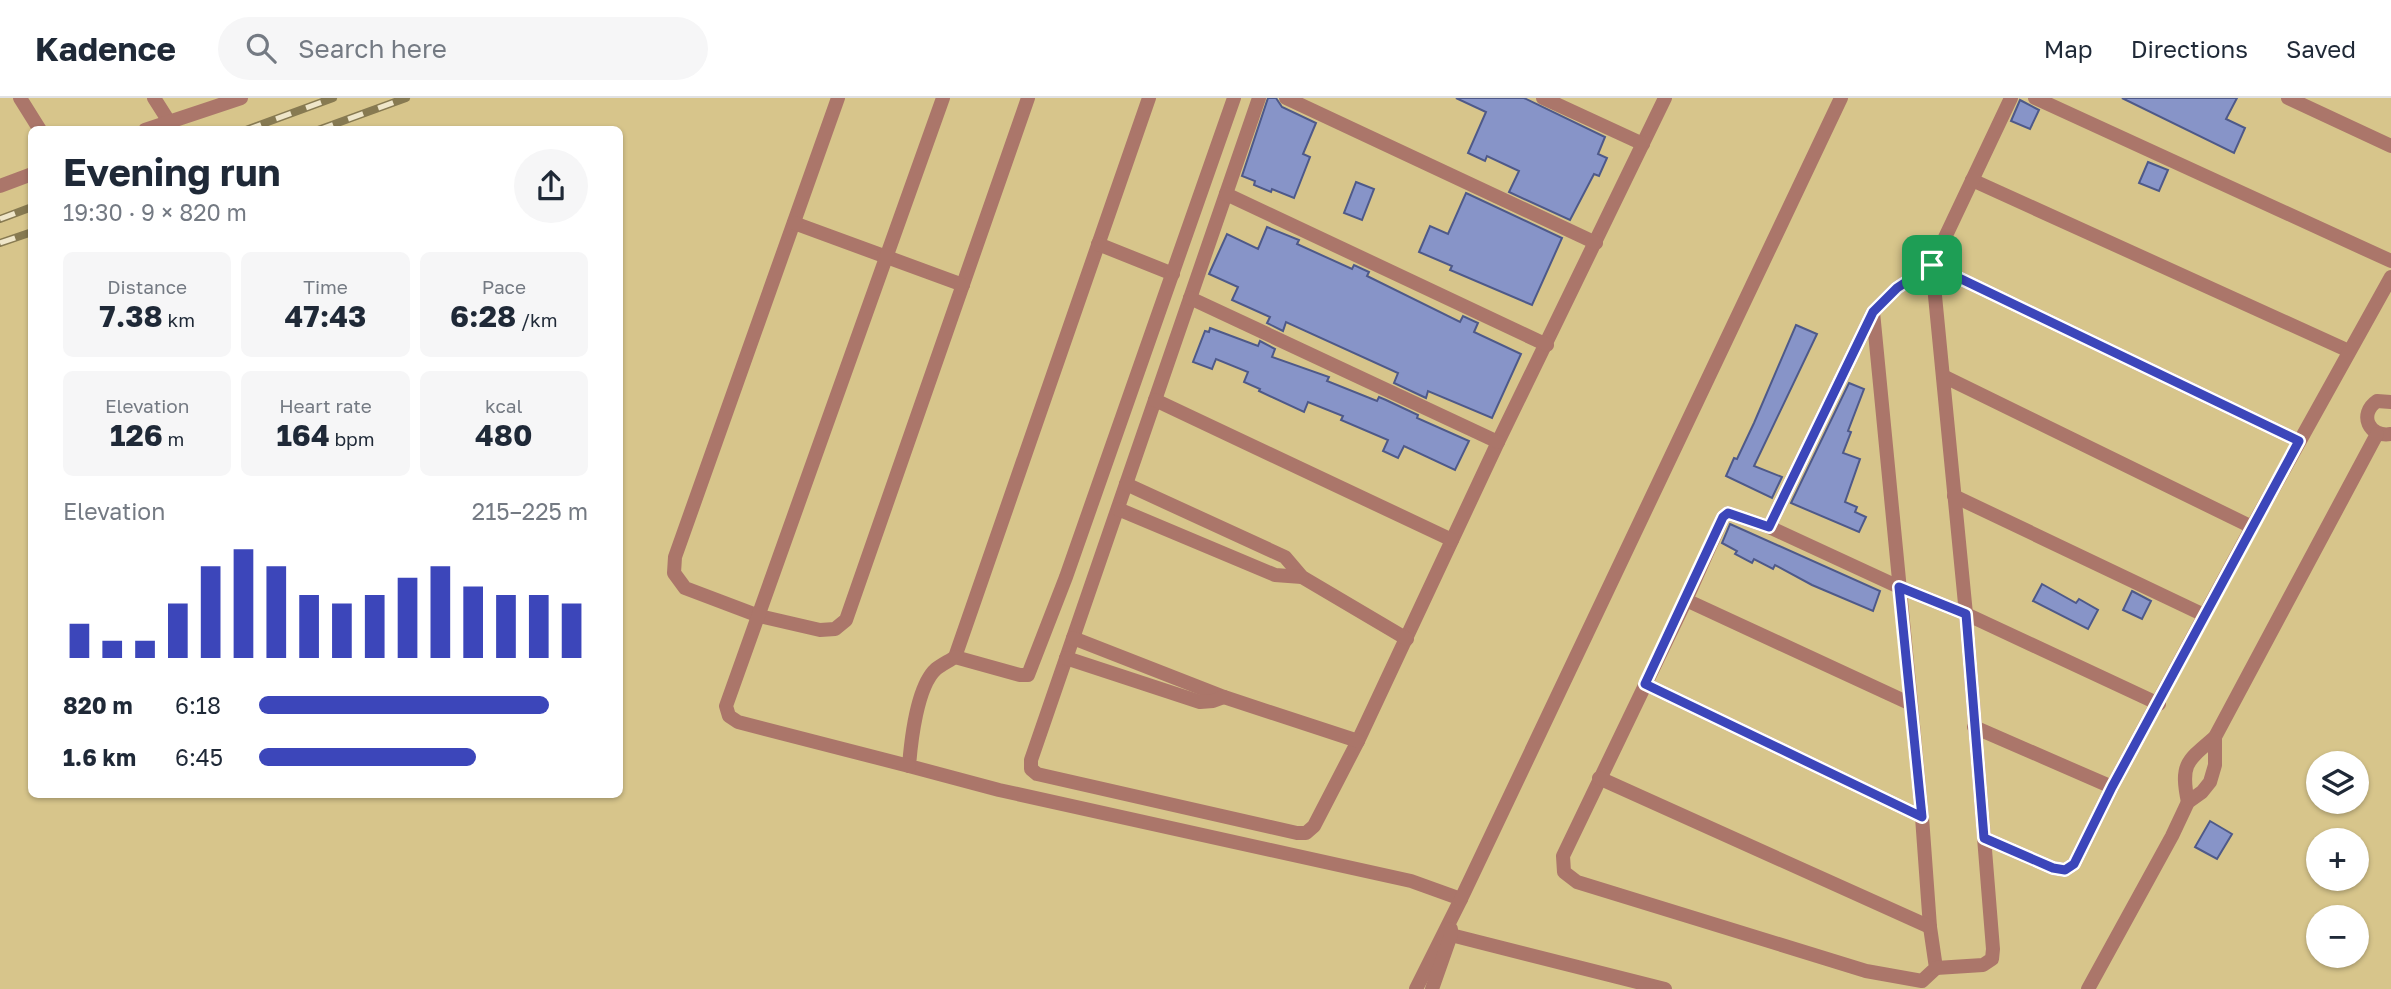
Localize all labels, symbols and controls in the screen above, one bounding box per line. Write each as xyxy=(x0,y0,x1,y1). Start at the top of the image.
search box xyxy=(218,17,708,80)
text: Kadence xyxy=(35,29,176,68)
icon: search xyxy=(242,29,280,67)
text: Search here xyxy=(298,33,447,64)
text: Map xyxy=(2044,34,2093,63)
text: Directions xyxy=(2131,34,2248,63)
text: Saved xyxy=(2286,34,2356,63)
text: Evening run xyxy=(63,149,281,194)
button: share xyxy=(514,149,588,223)
text: 19:30 · 9 × 820 m xyxy=(63,198,247,226)
pin xyxy=(1902,235,1962,295)
icon: arrive xyxy=(1913,246,1951,284)
text: Distance xyxy=(107,275,187,298)
text: Time xyxy=(303,275,348,298)
text: Pace xyxy=(482,275,526,298)
text: 7.38 xyxy=(99,298,163,334)
text: 47:43 xyxy=(285,298,366,334)
text: 6:28 xyxy=(450,298,516,334)
text: km xyxy=(163,308,195,331)
text: /km xyxy=(516,308,558,331)
text: Elevation xyxy=(105,394,189,417)
text: Heart rate xyxy=(279,394,372,417)
text: kcal xyxy=(485,394,523,417)
text: 126 xyxy=(110,417,163,453)
text: 164 xyxy=(276,417,330,453)
text: 480 xyxy=(475,417,533,453)
text: m xyxy=(163,427,184,450)
text: bpm xyxy=(330,427,375,450)
text: Elevation xyxy=(63,497,165,525)
text: 215–225 m xyxy=(472,497,588,525)
text: 820 m xyxy=(63,691,133,719)
text: 6:18 xyxy=(175,691,221,719)
text: 1.6 km xyxy=(63,743,136,771)
text: 6:45 xyxy=(175,743,223,771)
map controls xyxy=(2306,751,2369,968)
button: layers xyxy=(2306,751,2369,814)
button: + xyxy=(2306,828,2369,891)
button: − xyxy=(2306,905,2369,968)

